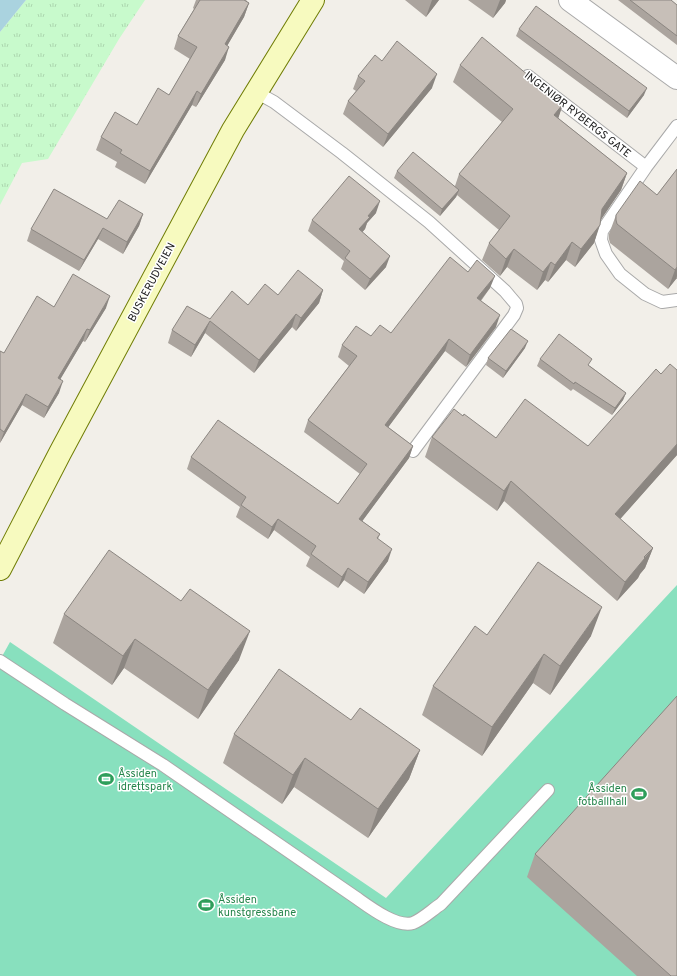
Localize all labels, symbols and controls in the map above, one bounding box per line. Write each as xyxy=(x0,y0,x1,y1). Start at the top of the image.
street label: INGENIØR RYBERGS GATE xyxy=(521,69,634,161)
street label: BUSKERUDVEIEN xyxy=(125,240,179,324)
place label: Åssiden idrettspark xyxy=(118,767,173,794)
sports icon: Åssiden idrettspark xyxy=(97,770,115,788)
place label: Åssiden fotballhall xyxy=(578,782,627,809)
sports icon: Åssiden fotballhall xyxy=(630,785,648,803)
place label: Åssiden kunstgressbane xyxy=(218,893,296,920)
sports icon: Åssiden kunstgressbane xyxy=(197,896,215,914)

